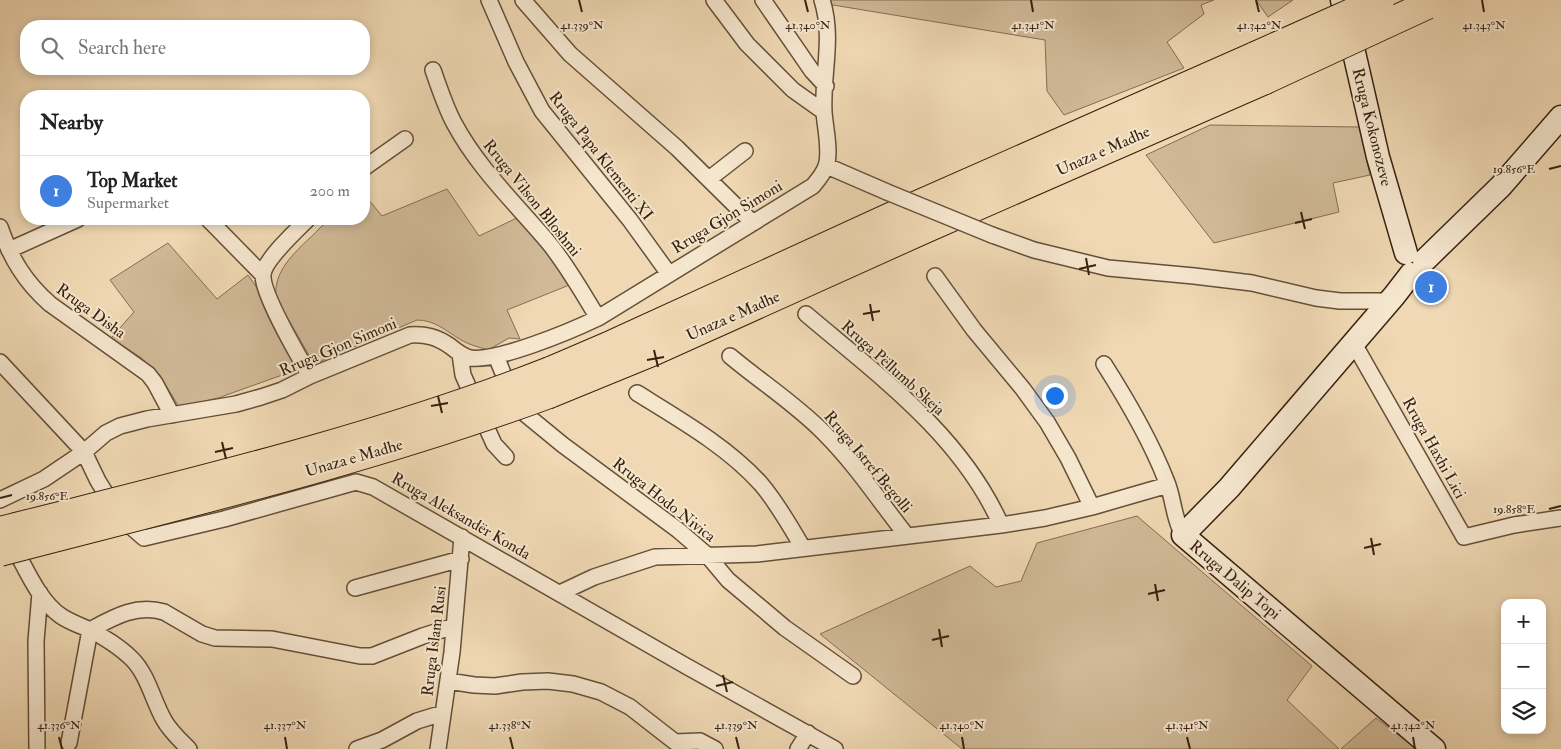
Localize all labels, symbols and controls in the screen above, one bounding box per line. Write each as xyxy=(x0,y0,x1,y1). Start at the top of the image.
text: 41.339°N xyxy=(560,18,604,33)
text: 41.340°N xyxy=(785,18,831,33)
text: 41.341°N xyxy=(1011,18,1055,33)
text: 41.342°N xyxy=(1236,18,1282,33)
text: 41.343°N xyxy=(1462,18,1506,33)
search box xyxy=(20,20,370,75)
icon: search xyxy=(38,34,66,62)
text: Search here xyxy=(78,36,166,60)
street label: Rruga Kokonozeve xyxy=(1348,66,1396,188)
street label: Rruga Papa Klementi XI xyxy=(544,88,657,225)
text: Nearby xyxy=(40,109,103,136)
street label: Unaza e Madhe xyxy=(1053,121,1153,181)
street label: Rruga Vilson Blloshmi xyxy=(479,135,585,261)
text: 19.856°E xyxy=(1493,162,1536,177)
text: Top Market xyxy=(87,169,177,193)
street label: Rruga Gjon Simoni xyxy=(668,176,786,258)
text: 1 xyxy=(53,181,59,201)
text: 200 m xyxy=(310,181,350,201)
text: Supermarket xyxy=(87,193,169,213)
pin: 1 xyxy=(1415,268,1447,306)
street label: Rruga Disha xyxy=(52,279,130,343)
street label: Unaza e Madhe xyxy=(683,286,783,346)
street label: Rruga Gjon Simoni xyxy=(276,313,400,381)
street label: Rruga Pëllumb Skeja xyxy=(837,316,949,420)
your location xyxy=(1042,383,1068,409)
street label: Rruga Haxhi Lici xyxy=(1398,394,1470,502)
street label: Rruga Istref Begolli xyxy=(820,407,916,517)
street label: Unaza e Madhe xyxy=(303,434,405,481)
street label: Rruga Hodo Nivica xyxy=(608,453,720,547)
street label: Rruga Aleksandër Konda xyxy=(388,468,534,564)
text: 19.856°E xyxy=(26,489,69,504)
text: 19.858°E xyxy=(1493,502,1535,517)
street label: Rruga Dalip Topi xyxy=(1185,536,1285,625)
street label: Rruga Islam Rusi xyxy=(417,585,451,697)
map controls xyxy=(1501,599,1546,734)
button: + xyxy=(1501,599,1546,644)
button: − xyxy=(1501,644,1546,689)
button: layers xyxy=(1501,689,1546,734)
text: 41.336°N xyxy=(37,718,81,733)
text: 41.337°N xyxy=(264,718,307,733)
text: 41.338°N xyxy=(489,718,532,733)
text: 41.339°N xyxy=(714,718,758,733)
text: 41.340°N xyxy=(939,718,985,733)
text: 41.341°N xyxy=(1165,718,1209,733)
text: 41.342°N xyxy=(1390,718,1436,733)

